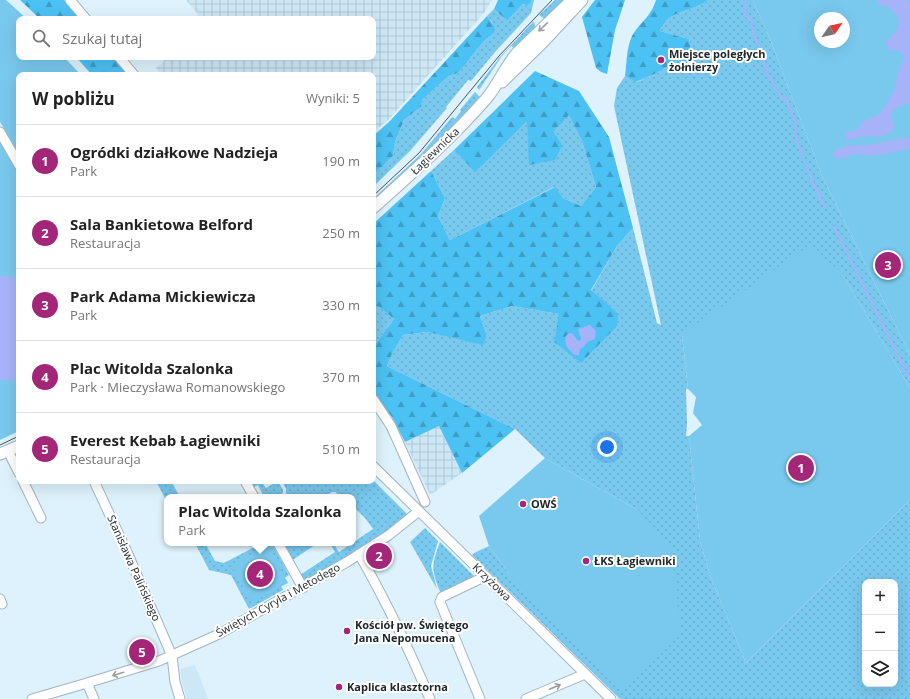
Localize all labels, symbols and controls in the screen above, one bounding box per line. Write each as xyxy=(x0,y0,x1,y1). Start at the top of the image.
north arrow xyxy=(814,12,850,48)
search box xyxy=(16,16,376,60)
one-way arrow xyxy=(539,22,549,31)
icon: search xyxy=(30,27,52,49)
text: Szukaj tutaj xyxy=(62,28,142,48)
place label: Miejsce poległych żołnierzy xyxy=(669,46,765,74)
marker: Miejsce poległych żołnierzy xyxy=(656,55,666,65)
text: W pobliżu xyxy=(32,87,115,110)
text: Wyniki: 5 xyxy=(306,89,360,107)
street label: Łagiewnicka xyxy=(407,124,462,178)
text: Ogródki działkowe Nadzieja xyxy=(70,142,278,162)
text: 1 xyxy=(41,152,49,170)
text: 190 m xyxy=(322,152,360,170)
text: Park xyxy=(70,162,97,180)
text: Sala Bankietowa Belford xyxy=(70,214,253,234)
text: 2 xyxy=(41,224,49,242)
text: 250 m xyxy=(322,224,360,242)
text: Restauracja xyxy=(70,234,141,252)
pin: 3 xyxy=(875,250,901,280)
text: Park Adama Mickiewicza xyxy=(70,286,256,306)
text: 3 xyxy=(41,296,49,314)
text: 330 m xyxy=(322,296,360,314)
text: Park xyxy=(70,306,97,324)
text: Plac Witolda Szalonka xyxy=(70,358,233,378)
text: 4 xyxy=(41,368,49,386)
text: 370 m xyxy=(322,368,360,386)
text: Park · Mieczysława Romanowskiego xyxy=(70,378,285,396)
text: Everest Kebab Łagiewniki xyxy=(70,430,261,450)
your location xyxy=(597,437,617,457)
text: 5 xyxy=(41,440,49,458)
text: 510 m xyxy=(322,440,360,458)
text: Restauracja xyxy=(70,450,141,468)
pin: 1 xyxy=(788,453,814,483)
popup xyxy=(164,494,356,546)
place label: OWŚ xyxy=(531,496,556,511)
marker: OWŚ xyxy=(518,499,528,509)
text: Plac Witolda Szalonka xyxy=(178,501,342,521)
street label: Stanisława Palińskiego xyxy=(104,512,165,624)
text: Park xyxy=(178,521,206,539)
pin: 2 xyxy=(366,541,392,571)
place label: ŁKS Łagiewniki xyxy=(594,553,676,568)
marker: ŁKS Łagiewniki xyxy=(581,556,591,566)
street label: Świętych Cyryla i Metodego xyxy=(213,559,343,640)
pin: 4 xyxy=(247,559,273,589)
street label: Krzyżowa xyxy=(470,559,515,604)
map controls xyxy=(862,579,898,687)
button: + xyxy=(862,579,898,615)
button: − xyxy=(862,615,898,651)
place label: Kościół pw. Świętego Jana Nepomucena xyxy=(354,617,469,645)
marker: Kościół pw. Świętego Jana Nepomucena xyxy=(342,626,352,636)
pin: 5 xyxy=(129,637,155,667)
button: layers xyxy=(862,651,898,687)
one-way arrow xyxy=(111,671,124,678)
place label: Kaplica klasztorna xyxy=(347,679,448,694)
marker: Kaplica klasztorna xyxy=(334,682,344,692)
one-way arrow xyxy=(549,682,561,690)

